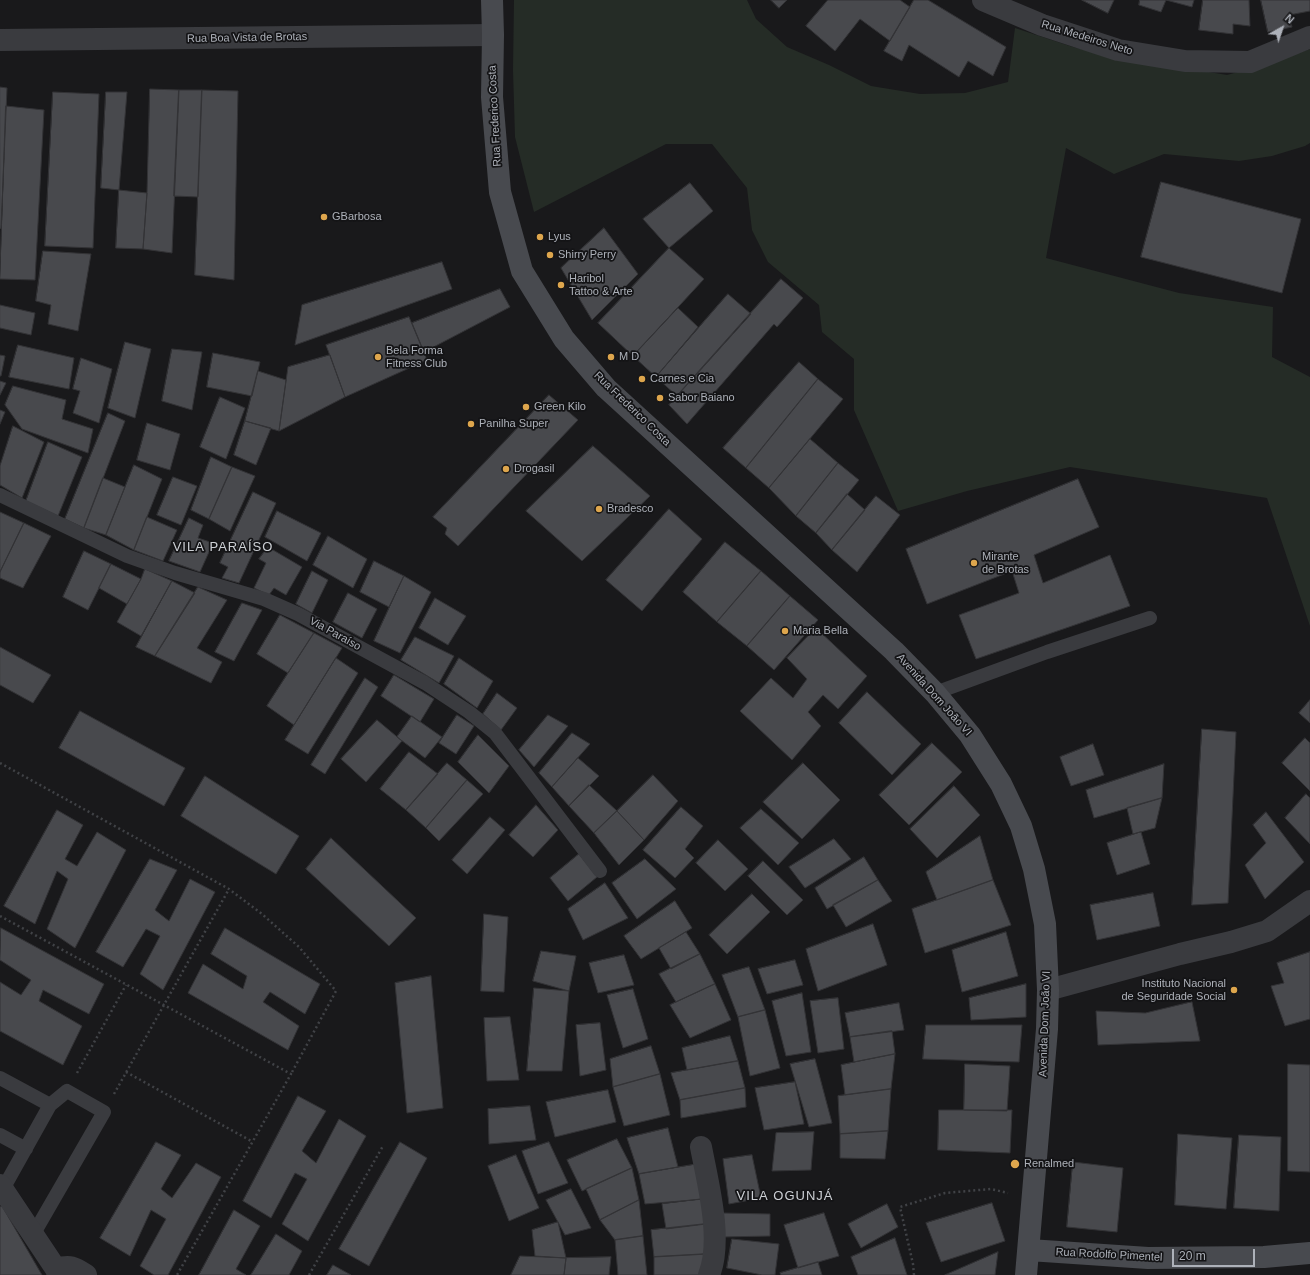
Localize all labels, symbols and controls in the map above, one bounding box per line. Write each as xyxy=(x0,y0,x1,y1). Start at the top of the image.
north arrow xyxy=(1262,8,1302,48)
text: N xyxy=(1283,12,1297,26)
street label: Rua Medeiros Neto xyxy=(1040,18,1134,58)
street label: Rua Boa Vista de Brotas xyxy=(187,30,307,46)
street label: Rua Frederico Costa xyxy=(486,65,504,167)
place label: GBarbosa xyxy=(332,210,382,224)
marker: GBarbosa xyxy=(319,212,329,222)
place label: Lyus xyxy=(548,230,571,244)
marker: Lyus xyxy=(535,232,545,242)
place label: Shirry Perry xyxy=(558,248,616,262)
marker: Shirry Perry xyxy=(545,250,555,260)
place label: Haribol Tattoo & Arte xyxy=(569,272,633,298)
marker: Haribol Tattoo & Arte xyxy=(556,280,566,290)
place label: Bela Forma Fitness Club xyxy=(386,344,447,370)
place label: M D xyxy=(619,350,639,364)
marker: Bela Forma Fitness Club xyxy=(373,352,383,362)
marker: M D xyxy=(606,352,616,362)
street label: Rua Frederico Costa xyxy=(591,369,673,449)
place label: Carnes e Cia xyxy=(650,372,714,386)
marker: Carnes e Cia xyxy=(637,374,647,384)
place label: Sabor Baiano xyxy=(668,391,735,405)
marker: Sabor Baiano xyxy=(655,393,665,403)
place label: Green Kilo xyxy=(534,400,586,414)
marker: Green Kilo xyxy=(521,402,531,412)
place label: Panilha Super xyxy=(479,417,548,431)
marker: Panilha Super xyxy=(466,419,476,429)
place label: Drogasil xyxy=(514,462,554,476)
marker: Drogasil xyxy=(501,464,511,474)
place label: Bradesco xyxy=(607,502,653,516)
marker: Bradesco xyxy=(594,504,604,514)
district label: VILA PARAÍSO xyxy=(173,539,273,555)
place label: Mirante de Brotas xyxy=(982,550,1029,576)
marker: Mirante de Brotas xyxy=(969,558,979,568)
street label: Via Paraíso xyxy=(307,614,363,654)
place label: Maria Bella xyxy=(793,624,848,638)
marker: Maria Bella xyxy=(780,626,790,636)
street label: Avenida Dom João VI xyxy=(894,651,974,739)
street label: Avenida Dom João VI xyxy=(1037,971,1053,1077)
place label: Instituto Nacional de Seguridade Social xyxy=(1121,977,1226,1003)
marker: Instituto Nacional de Seguridade Social xyxy=(1229,985,1239,995)
place label: Renalmed xyxy=(1024,1157,1074,1171)
marker: Renalmed xyxy=(1009,1158,1021,1170)
district label: VILA OGUNJÁ xyxy=(737,1188,833,1204)
scale bar xyxy=(1174,1241,1257,1267)
street label: Rua Rodolfo Pimentel xyxy=(1055,1246,1163,1264)
text: 20 m xyxy=(1179,1249,1206,1263)

